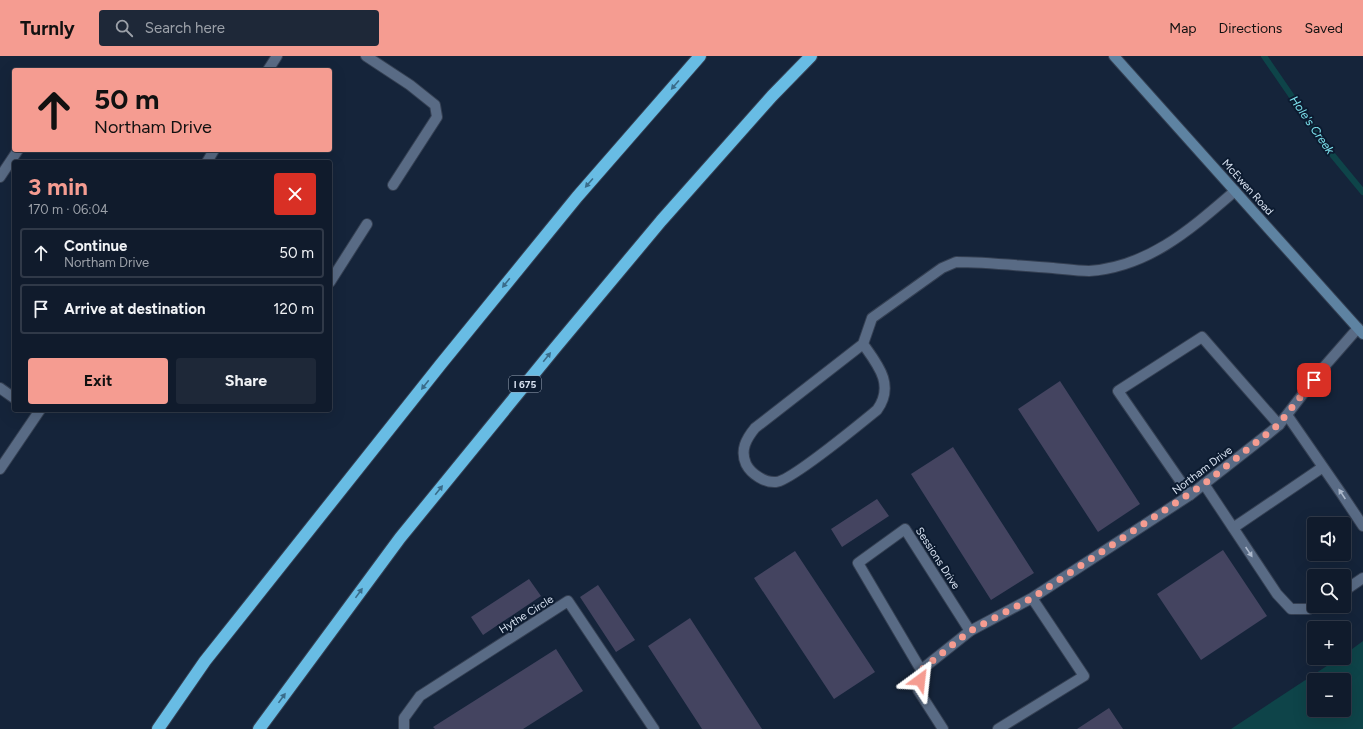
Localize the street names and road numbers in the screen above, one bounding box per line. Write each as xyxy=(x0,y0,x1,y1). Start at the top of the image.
street label: McEwen Road xyxy=(1219,157,1276,218)
road number: I 675 xyxy=(509,376,541,392)
street label: Northam Drive xyxy=(1170,444,1235,497)
street label: Sessions Drive xyxy=(913,525,962,592)
street label: Hythe Circle xyxy=(497,593,556,636)

